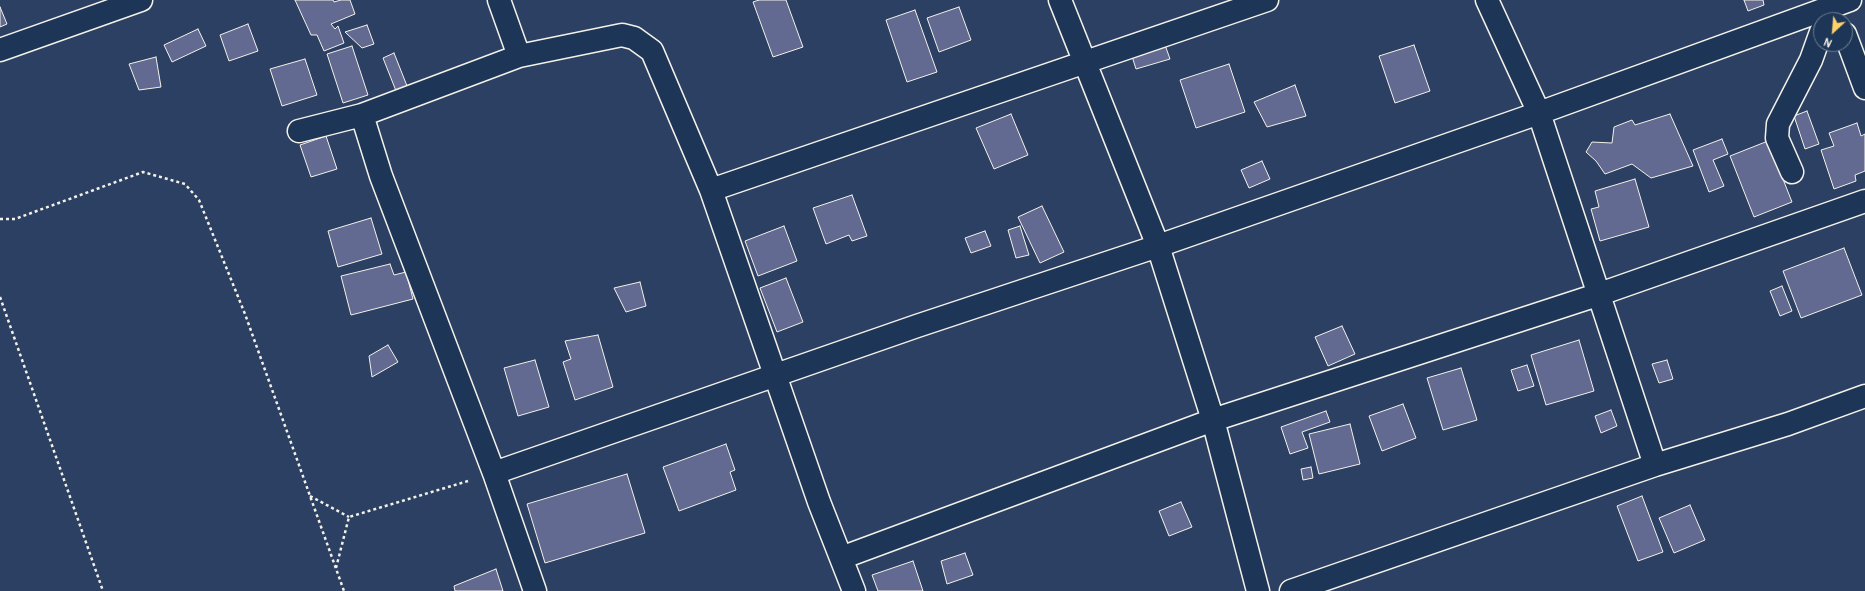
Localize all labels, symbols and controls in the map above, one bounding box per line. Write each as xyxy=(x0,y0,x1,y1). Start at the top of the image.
north arrow xyxy=(1813,12,1853,52)
text: N xyxy=(1822,35,1834,50)

